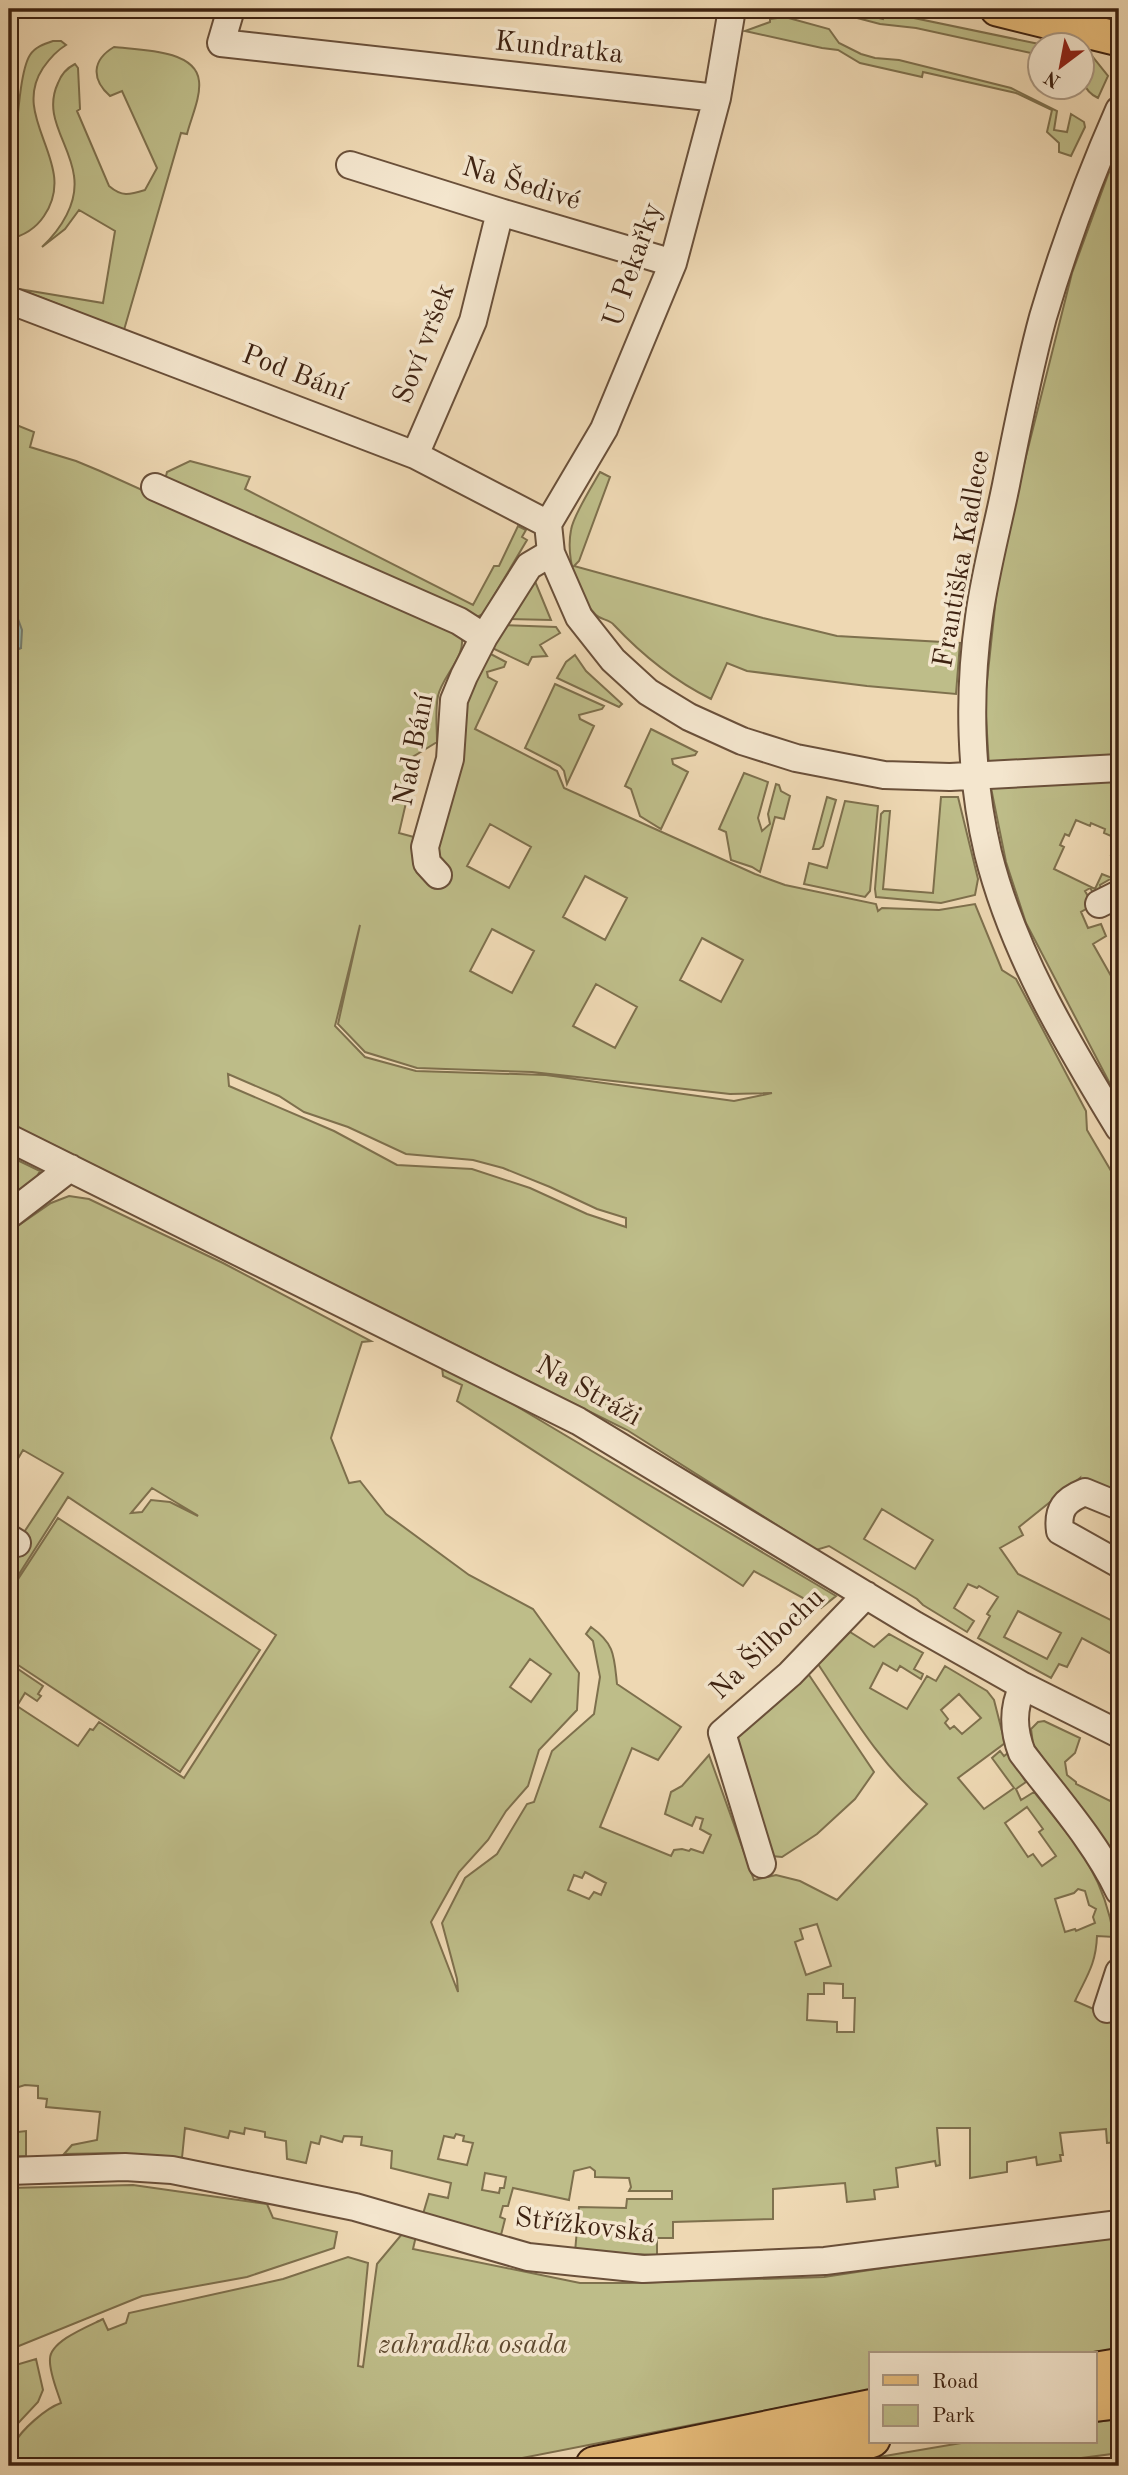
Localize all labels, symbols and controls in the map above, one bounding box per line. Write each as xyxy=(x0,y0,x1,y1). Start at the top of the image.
street label: Kundratka xyxy=(493,28,625,70)
north arrow xyxy=(1026,32,1096,102)
text: N xyxy=(1042,66,1065,90)
street label: Na Šedivé xyxy=(459,149,585,216)
street label: U Pekařky xyxy=(600,199,668,331)
street label: Soví vršek xyxy=(389,280,461,408)
street label: Pod Bání xyxy=(238,341,351,407)
street label: Františka Kadlece xyxy=(930,448,996,670)
street label: Nad Bání xyxy=(390,691,440,808)
street label: Na Stráži xyxy=(531,1352,645,1432)
street label: Na Šilbochu xyxy=(702,1580,830,1706)
street label: Střížkovská xyxy=(513,2205,657,2250)
park label: zahradka osada xyxy=(378,2332,568,2360)
legend xyxy=(869,2352,1096,2444)
text: Road xyxy=(932,2372,979,2393)
text: Park xyxy=(932,2406,975,2427)

